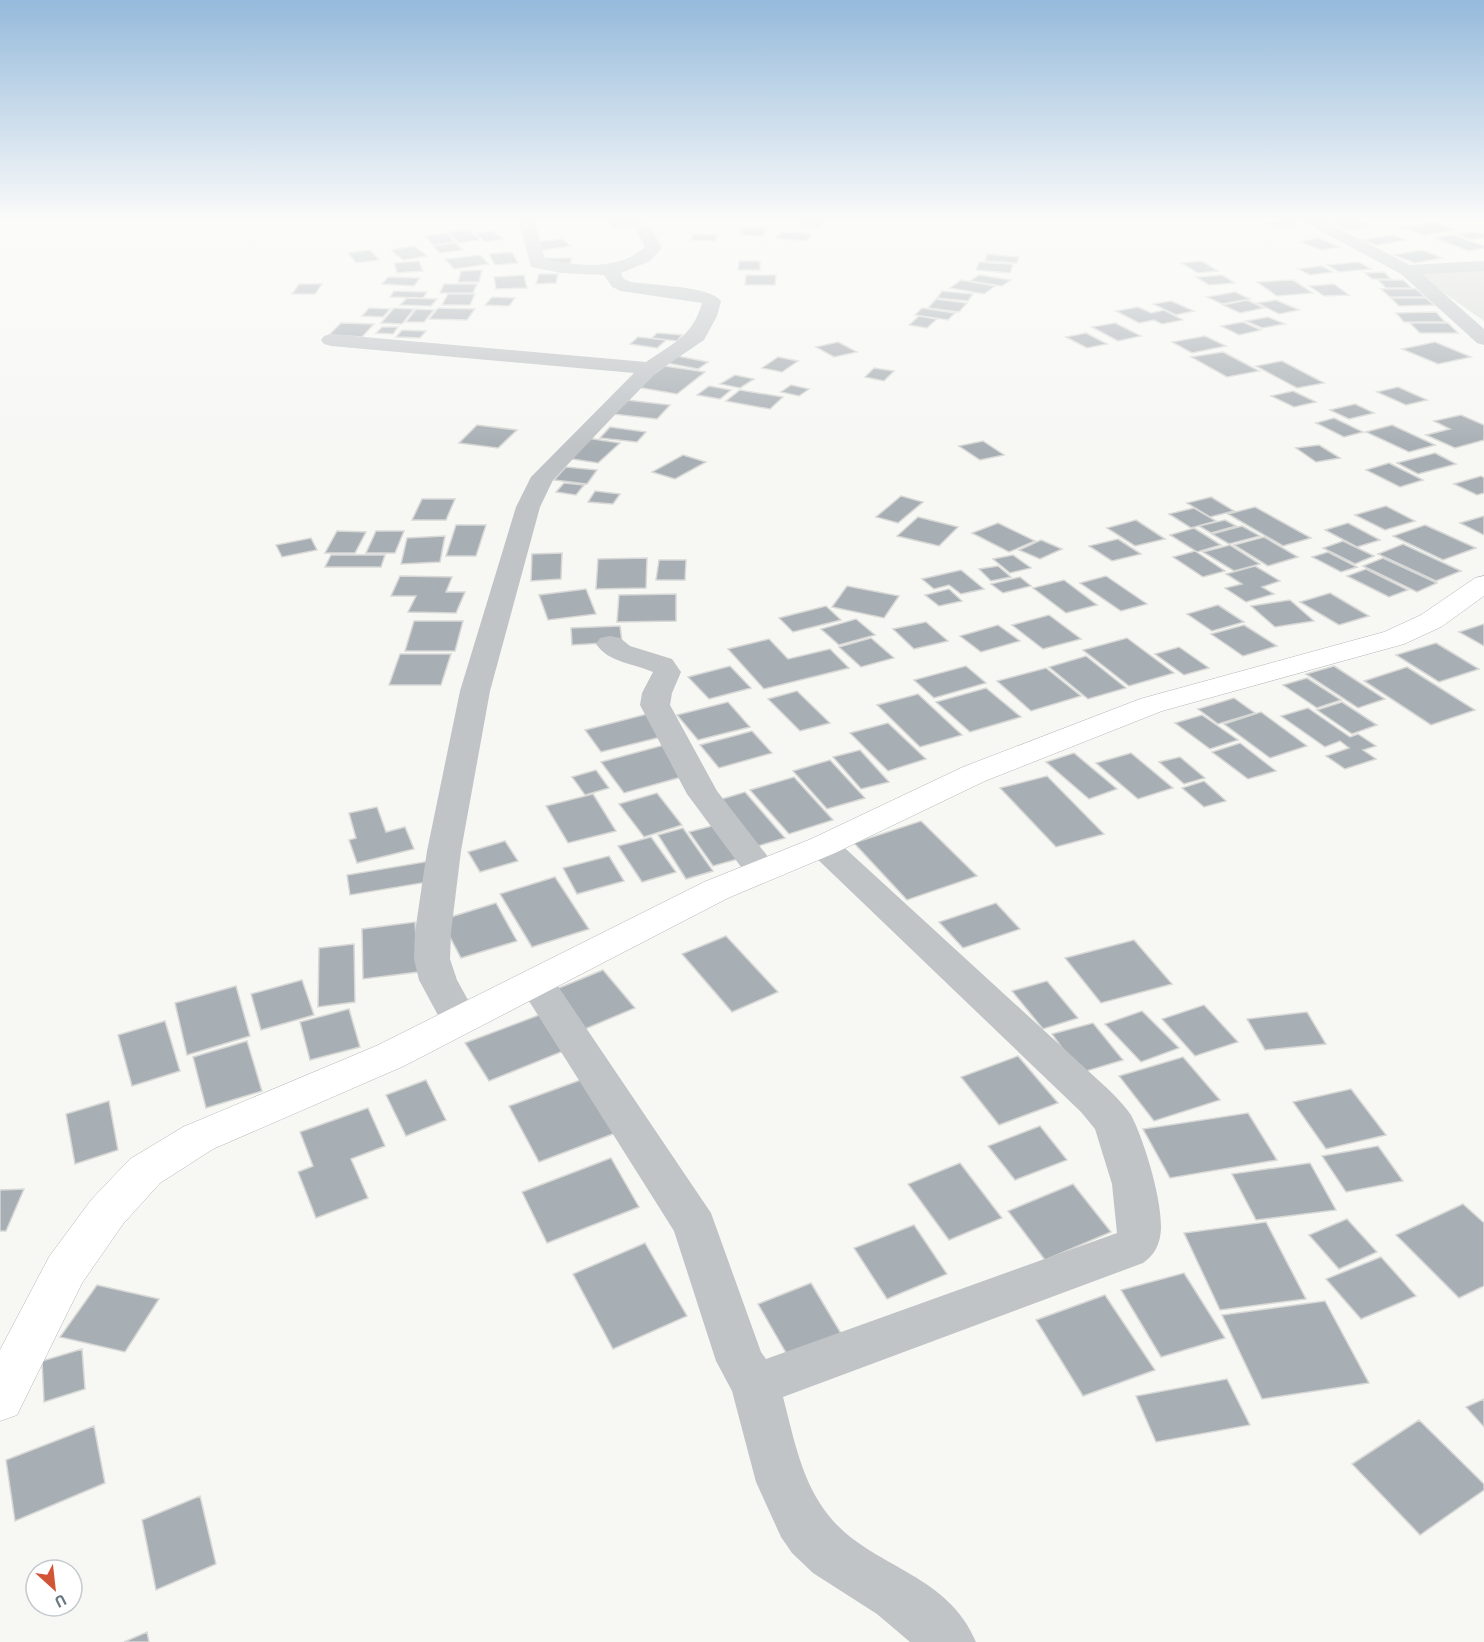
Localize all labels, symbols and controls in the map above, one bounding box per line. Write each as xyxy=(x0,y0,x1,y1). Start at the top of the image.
north arrow xyxy=(24,1558,84,1618)
text: U xyxy=(51,1588,71,1614)

